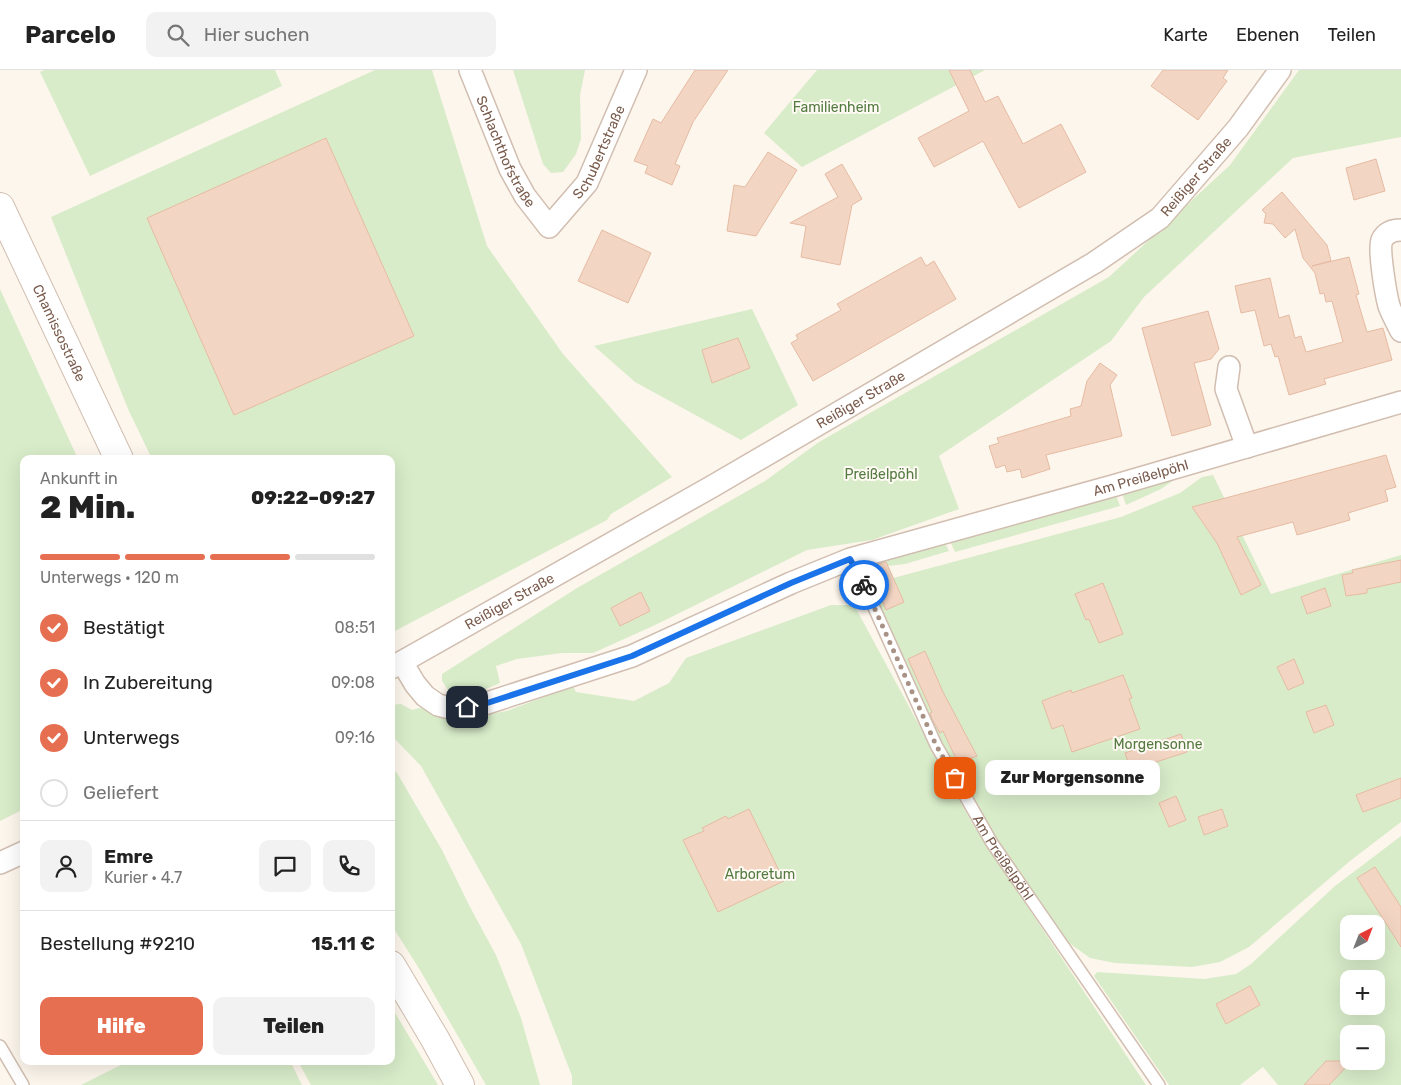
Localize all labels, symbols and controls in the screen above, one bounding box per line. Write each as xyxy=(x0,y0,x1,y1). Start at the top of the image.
search box xyxy=(146,12,496,57)
text: Parcelo xyxy=(25,21,116,49)
icon: search xyxy=(164,21,192,49)
text: Hier suchen xyxy=(204,23,309,46)
text: Karte xyxy=(1163,24,1208,46)
text: Ebenen xyxy=(1236,24,1300,46)
text: Teilen xyxy=(1328,24,1376,46)
street label: Schlachthofstraße xyxy=(473,93,539,211)
park label: Familienheim xyxy=(793,99,879,116)
street label: Schubertstraße xyxy=(569,102,628,202)
street label: Reißiger Straße xyxy=(1157,133,1235,220)
street label: Chamissostraße xyxy=(29,281,90,384)
street label: Reißiger Straße xyxy=(813,367,908,432)
street label: Am Preißelpöhl xyxy=(1091,456,1190,500)
park label: Preißelpöhl xyxy=(844,466,918,483)
text: Ankunft in xyxy=(40,469,118,488)
text: 09:22–09:27 xyxy=(251,486,375,509)
text: 2 Min. xyxy=(40,488,135,526)
courier xyxy=(839,560,889,610)
text: Unterwegs · 120 m xyxy=(40,568,179,587)
street label: Reißiger Straße xyxy=(462,569,557,633)
icon: bike xyxy=(850,571,878,599)
icon: check xyxy=(40,614,68,642)
text: Bestätigt xyxy=(83,616,165,639)
text: 08:51 xyxy=(334,618,375,637)
icon: check xyxy=(40,669,68,697)
text: In Zubereitung xyxy=(83,671,213,694)
text: 09:08 xyxy=(331,673,375,692)
pin xyxy=(446,686,488,728)
icon: home xyxy=(453,693,481,721)
icon: check xyxy=(40,724,68,752)
text: Unterwegs xyxy=(83,726,180,749)
text: 09:16 xyxy=(335,728,375,747)
park label: Morgensonne xyxy=(1114,736,1203,753)
pin xyxy=(934,757,976,799)
callout: Zur Morgensonne xyxy=(985,760,1160,796)
icon: bag xyxy=(941,764,969,792)
text: Zur Morgensonne xyxy=(1001,768,1144,787)
text: Geliefert xyxy=(83,781,159,804)
street label: Am Preißelpöhl xyxy=(969,812,1037,903)
button: person xyxy=(40,840,92,892)
button: chat xyxy=(259,840,311,892)
button: phone xyxy=(323,840,375,892)
text: Emre xyxy=(104,845,153,868)
park label: Arboretum xyxy=(725,866,795,883)
text: Kurier · 4.7 xyxy=(104,868,182,887)
north arrow xyxy=(1340,915,1385,960)
map controls xyxy=(1340,915,1385,1070)
text: Bestellung #9210 xyxy=(40,932,195,955)
text: 15.11 € xyxy=(311,932,375,955)
button: + xyxy=(1340,970,1385,1015)
button: Hilfe xyxy=(40,997,203,1055)
button: Teilen xyxy=(213,997,375,1055)
button: − xyxy=(1340,1025,1385,1070)

